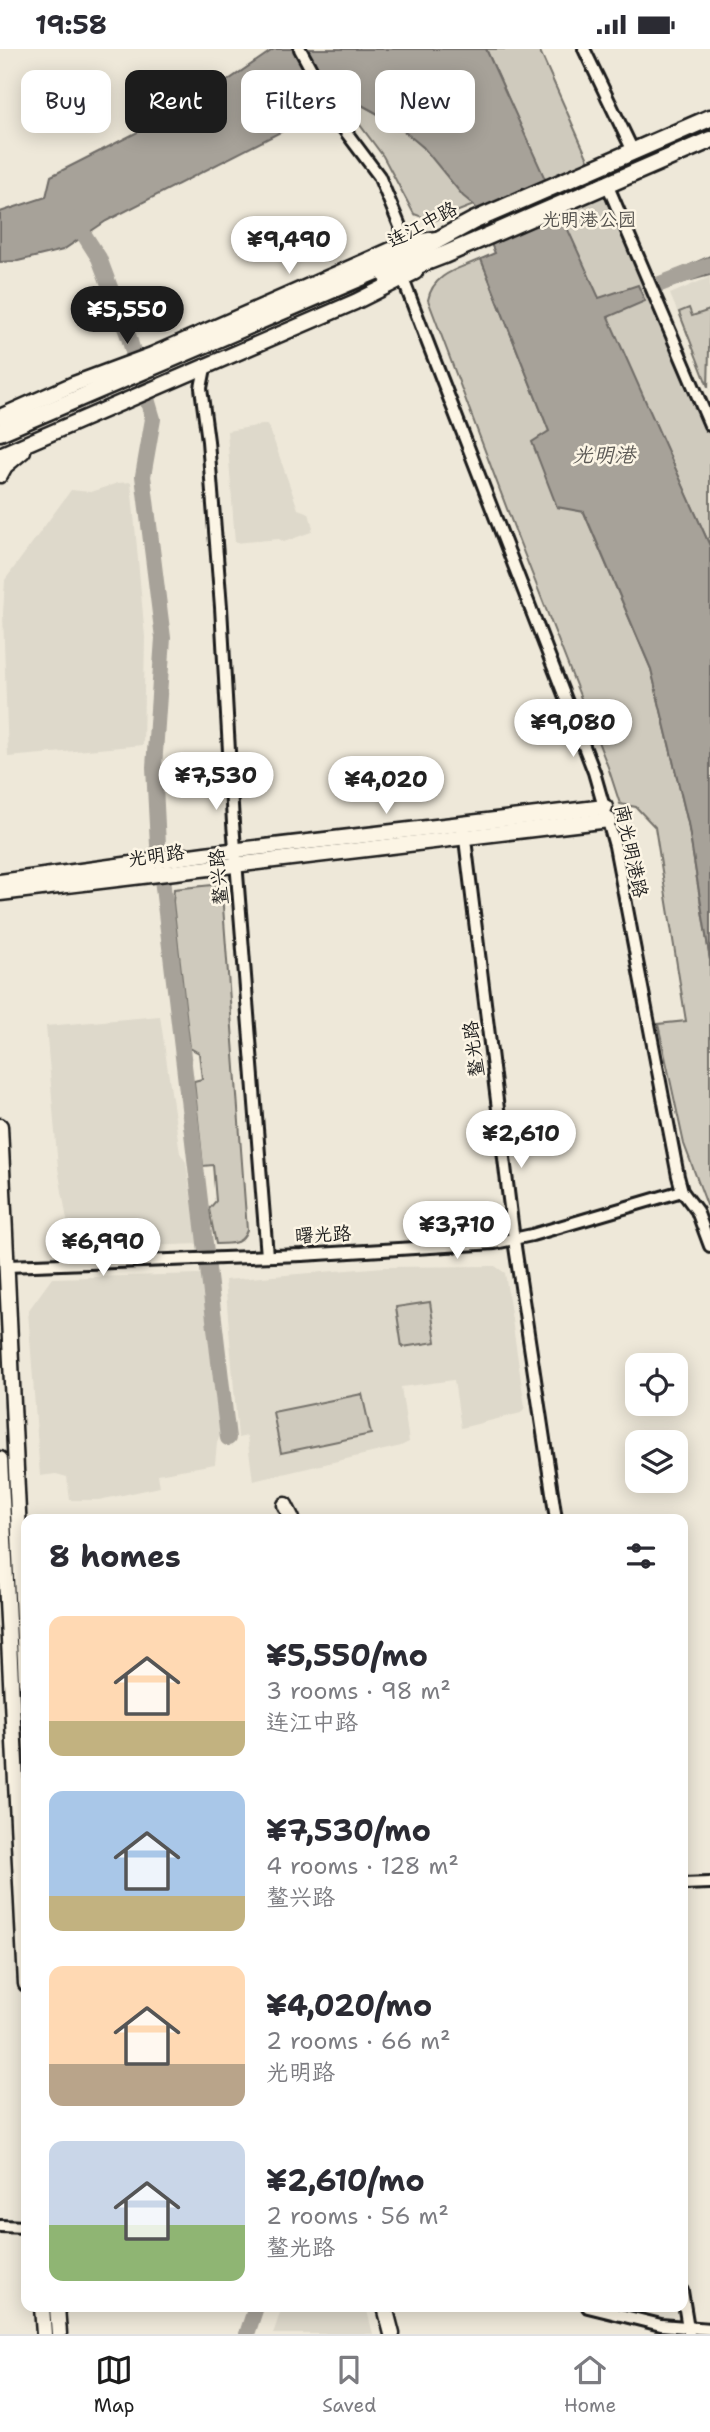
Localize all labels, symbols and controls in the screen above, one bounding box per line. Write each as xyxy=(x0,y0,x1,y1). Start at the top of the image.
text: 19:58 xyxy=(35,7,107,42)
chip: Buy xyxy=(21,70,111,133)
chip: Rent xyxy=(125,70,227,133)
chip: Filters xyxy=(241,70,361,133)
chip: New xyxy=(375,70,475,133)
street label: 连江中路 xyxy=(383,196,462,253)
park label: 光明港公园 xyxy=(541,207,637,232)
pin: ¥9,490 xyxy=(232,217,346,276)
text: ¥9,490 xyxy=(247,224,331,254)
pin: ¥5,550 xyxy=(70,287,184,346)
text: ¥5,550 xyxy=(87,294,167,324)
water label: 光明港 xyxy=(573,441,637,469)
pin: ¥9,080 xyxy=(516,699,630,759)
text: ¥9,080 xyxy=(530,707,616,737)
pin: ¥7,530 xyxy=(159,753,273,812)
pin: ¥4,020 xyxy=(329,757,443,816)
text: ¥7,530 xyxy=(175,760,257,790)
text: ¥4,020 xyxy=(344,764,428,794)
street label: 南光明港路 xyxy=(609,802,654,900)
street label: 光明路 xyxy=(126,839,186,872)
street label: 鳌兴路 xyxy=(204,847,233,906)
street label: 鳌光路 xyxy=(458,1019,489,1079)
pin: ¥2,610 xyxy=(464,1111,578,1170)
text: ¥2,610 xyxy=(482,1118,560,1148)
pin: ¥3,710 xyxy=(400,1201,514,1261)
text: ¥3,710 xyxy=(419,1209,495,1239)
pin: ¥6,990 xyxy=(46,1219,160,1278)
street label: 曙光路 xyxy=(294,1221,352,1248)
text: ¥6,990 xyxy=(61,1226,145,1256)
map controls xyxy=(625,1353,688,1493)
button: locate xyxy=(625,1353,688,1416)
button: layers xyxy=(625,1430,688,1493)
text: 8 homes xyxy=(49,1536,181,1577)
icon: filters xyxy=(622,1537,660,1575)
text: ¥5,550/mo xyxy=(266,1635,428,1676)
icon: home xyxy=(105,1644,189,1728)
text: 3 rooms · 98 m² xyxy=(266,1676,451,1706)
text: 连江中路 xyxy=(266,1707,358,1737)
text: ¥7,530/mo xyxy=(266,1810,431,1851)
icon: home xyxy=(105,1819,189,1903)
text: 4 rooms · 128 m² xyxy=(266,1851,459,1881)
text: 鳌兴路 xyxy=(266,1882,335,1912)
text: ¥4,020/mo xyxy=(266,1985,432,2026)
icon: home xyxy=(105,1994,189,2078)
text: 2 rooms · 66 m² xyxy=(266,2026,451,2056)
text: 光明路 xyxy=(266,2057,335,2087)
text: ¥2,610/mo xyxy=(266,2160,425,2201)
icon: home xyxy=(105,2169,189,2253)
text: 2 rooms · 56 m² xyxy=(266,2201,449,2231)
text: 鳌光路 xyxy=(266,2232,335,2262)
tab: Map xyxy=(94,2351,135,2418)
tab: Saved xyxy=(322,2351,376,2418)
tab: Home xyxy=(564,2351,616,2418)

